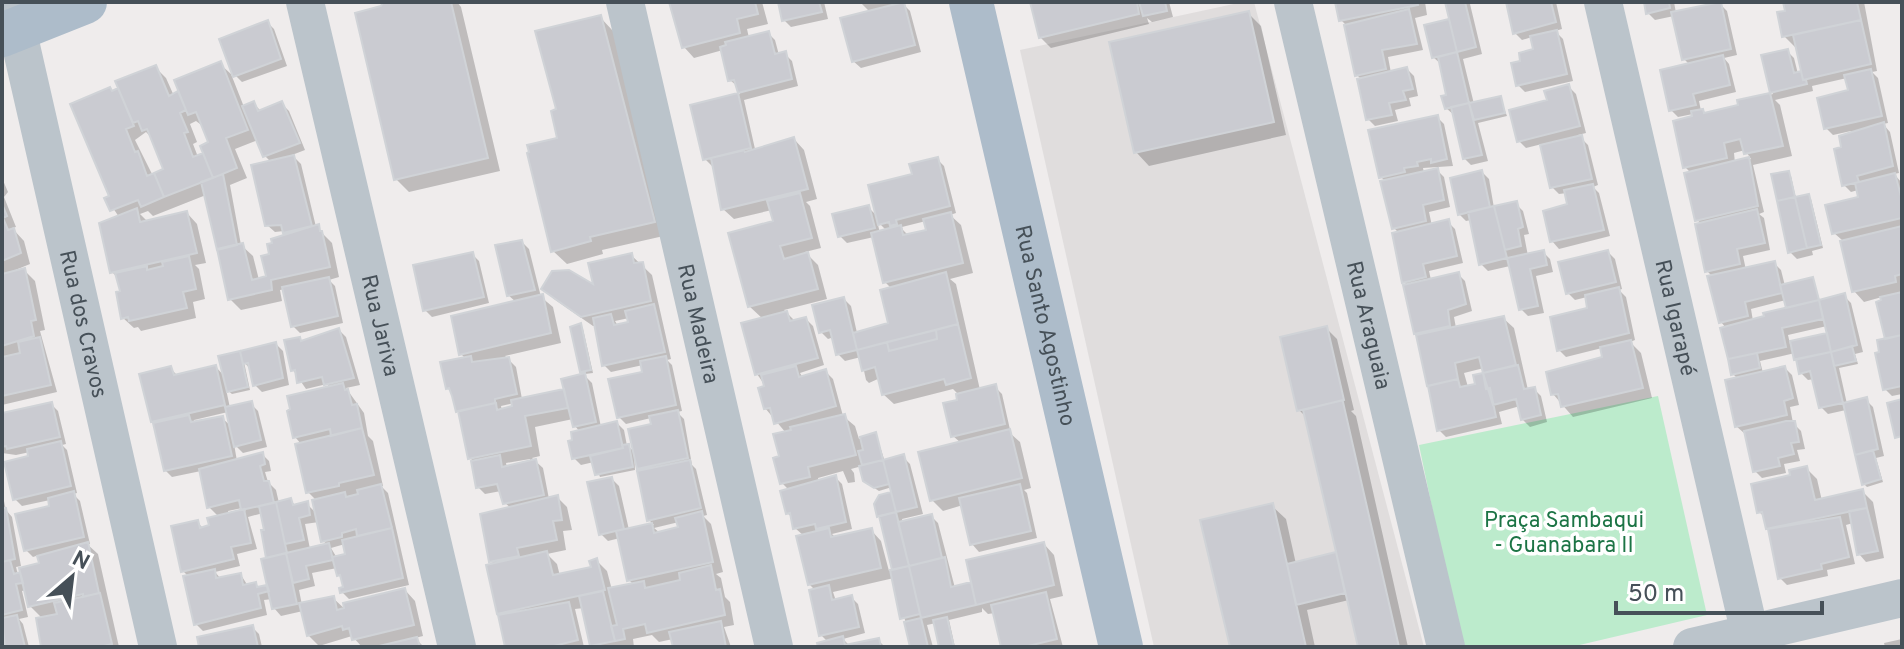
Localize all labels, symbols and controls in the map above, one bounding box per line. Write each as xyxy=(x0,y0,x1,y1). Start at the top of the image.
street label: Rua Santo Agostinho xyxy=(1007,223,1080,429)
street label: Rua dos Cravos xyxy=(52,248,112,401)
street label: Rua Igarapé xyxy=(1647,257,1701,379)
street label: Rua Araguaia xyxy=(1339,259,1395,393)
street label: Rua Madeira xyxy=(670,262,724,387)
street label: Rua Jariva xyxy=(354,272,404,379)
park label: Praça Sambaqui - Guanabara II xyxy=(1484,508,1644,560)
north arrow xyxy=(32,537,112,617)
text: N xyxy=(67,546,94,577)
scale bar xyxy=(1616,565,1822,615)
text: 50 m xyxy=(1628,580,1684,610)

